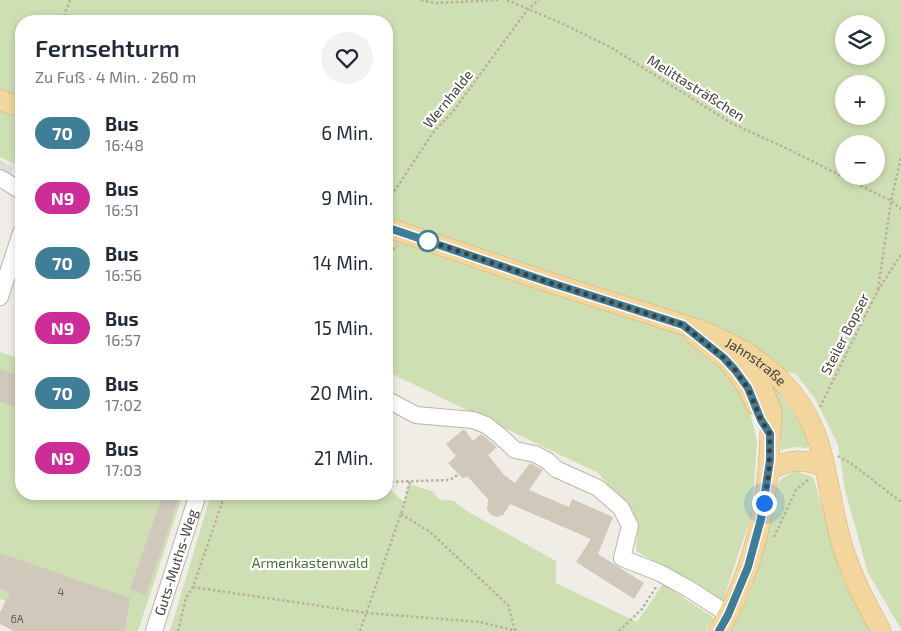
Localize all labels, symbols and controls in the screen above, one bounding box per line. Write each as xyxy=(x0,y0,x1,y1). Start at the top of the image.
map controls xyxy=(835,15,885,185)
button: layers xyxy=(835,15,885,65)
button: heart xyxy=(321,32,373,84)
text: Fernsehturm xyxy=(35,33,180,62)
street label: Melittasträßchen xyxy=(644,51,748,124)
street label: Wernhalde xyxy=(419,66,476,131)
text: Zu Fuß · 4 Min. · 260 m xyxy=(35,67,196,86)
button: + xyxy=(835,75,885,125)
text: Bus xyxy=(105,112,139,135)
text: 6 Min. xyxy=(321,121,373,144)
text: 70 xyxy=(52,122,73,144)
text: 16:48 xyxy=(105,135,144,154)
button: − xyxy=(835,135,885,185)
text: Bus xyxy=(105,177,139,200)
text: 9 Min. xyxy=(321,186,373,209)
text: N9 xyxy=(51,187,74,209)
text: 16:51 xyxy=(105,200,139,219)
unlabelled marker xyxy=(417,230,439,252)
text: Bus xyxy=(105,242,139,265)
text: 14 Min. xyxy=(313,251,373,274)
text: 70 xyxy=(52,252,73,274)
text: 16:56 xyxy=(105,265,142,284)
street label: Steiler Bopser xyxy=(817,290,873,377)
text: Bus xyxy=(105,307,139,330)
text: 15 Min. xyxy=(314,316,373,339)
text: N9 xyxy=(51,317,74,339)
text: 16:57 xyxy=(105,330,141,349)
street label: Jahnstraße xyxy=(723,334,790,389)
text: Bus xyxy=(105,372,139,395)
text: 20 Min. xyxy=(310,381,373,404)
text: 70 xyxy=(52,382,73,404)
text: 17:02 xyxy=(105,395,142,414)
text: Bus xyxy=(105,437,139,460)
text: 21 Min. xyxy=(314,446,373,469)
text: N9 xyxy=(51,447,74,469)
text: 17:03 xyxy=(105,460,142,479)
your location xyxy=(752,491,777,516)
street label: Guts-Muths-Weg xyxy=(150,507,201,618)
park label: Armenkastenwald xyxy=(252,554,368,571)
house number: 4 xyxy=(58,585,65,598)
house number: 6A xyxy=(10,612,24,625)

